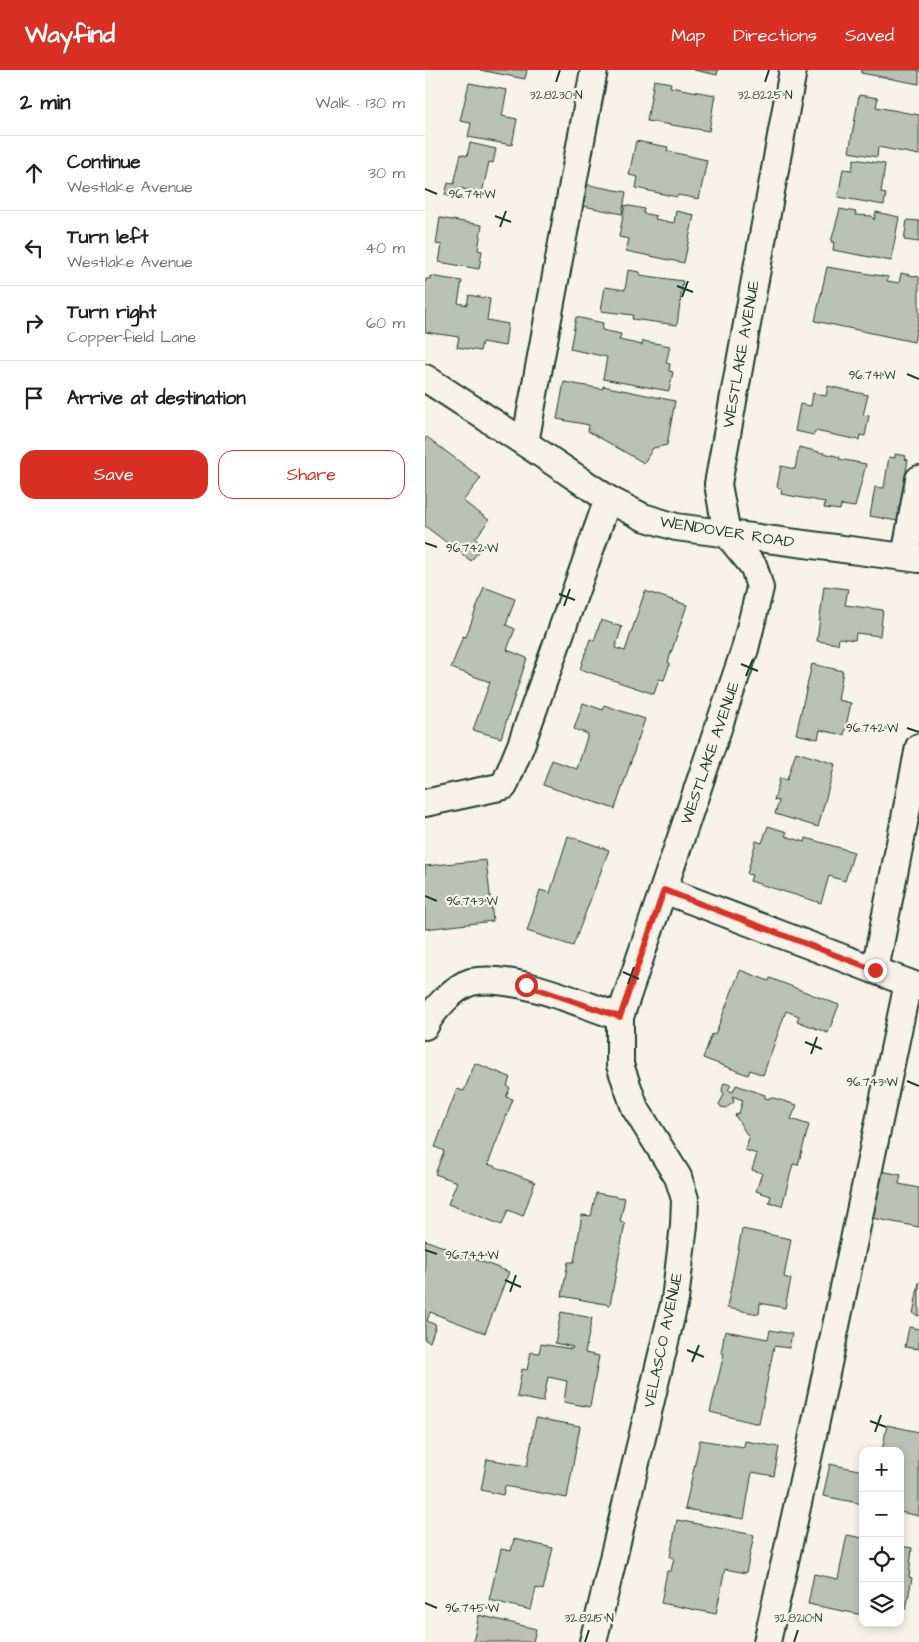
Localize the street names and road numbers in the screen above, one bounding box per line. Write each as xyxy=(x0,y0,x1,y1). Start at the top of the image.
street label: WESTLAKE AVENUE xyxy=(717,278,765,430)
street label: WENDOVER ROAD xyxy=(658,511,796,553)
street label: WESTLAKE AVENUE xyxy=(675,678,745,827)
street label: VELASCO AVENUE xyxy=(638,1270,688,1410)

